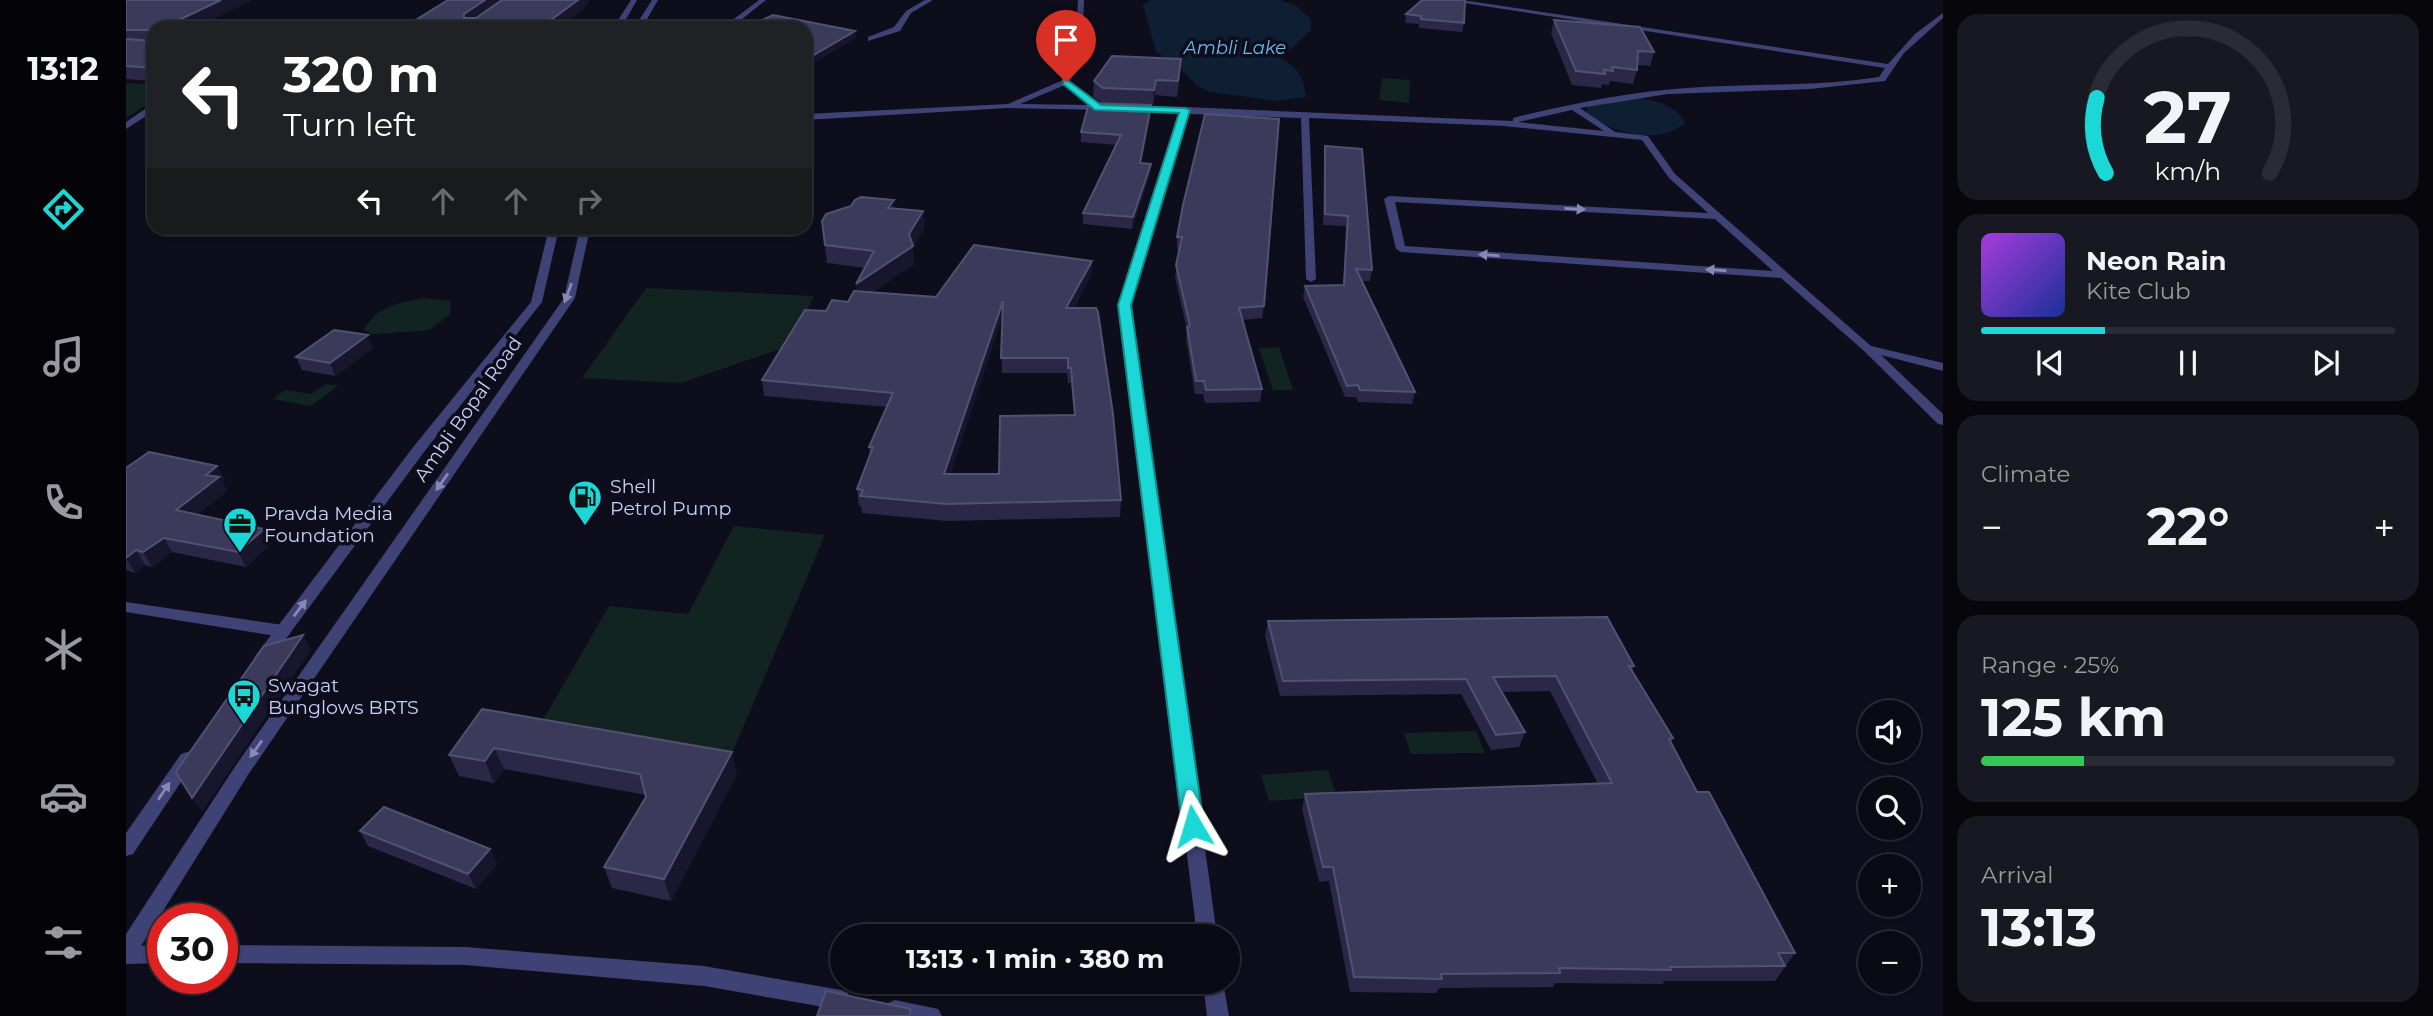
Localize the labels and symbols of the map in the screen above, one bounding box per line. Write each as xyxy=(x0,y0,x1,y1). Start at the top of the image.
pin xyxy=(1036,10,1096,82)
water label: Ambli Lake xyxy=(1183,37,1286,59)
one-way arrow xyxy=(1564,203,1586,214)
one-way arrow xyxy=(1478,249,1500,260)
one-way arrow xyxy=(1705,264,1727,275)
one-way arrow xyxy=(562,283,573,304)
street label: Ambli Bopal Road xyxy=(409,332,527,486)
one-way arrow xyxy=(435,473,449,491)
place label: Shell Petrol Pump xyxy=(610,475,732,520)
fuel station icon: Shell Petrol Pump xyxy=(566,478,604,527)
place label: Pravda Media Foundation xyxy=(264,502,393,547)
office icon: Pravda Media Foundation xyxy=(221,505,259,554)
one-way arrow xyxy=(293,599,307,618)
place label: Swagat Bunglows BRTS xyxy=(268,674,419,719)
bus stop icon: Swagat Bunglows BRTS xyxy=(225,677,263,726)
one-way arrow xyxy=(249,740,263,758)
one-way arrow xyxy=(157,782,171,800)
position arrow xyxy=(1156,789,1230,863)
speed limit sign: 30 xyxy=(147,903,238,994)

